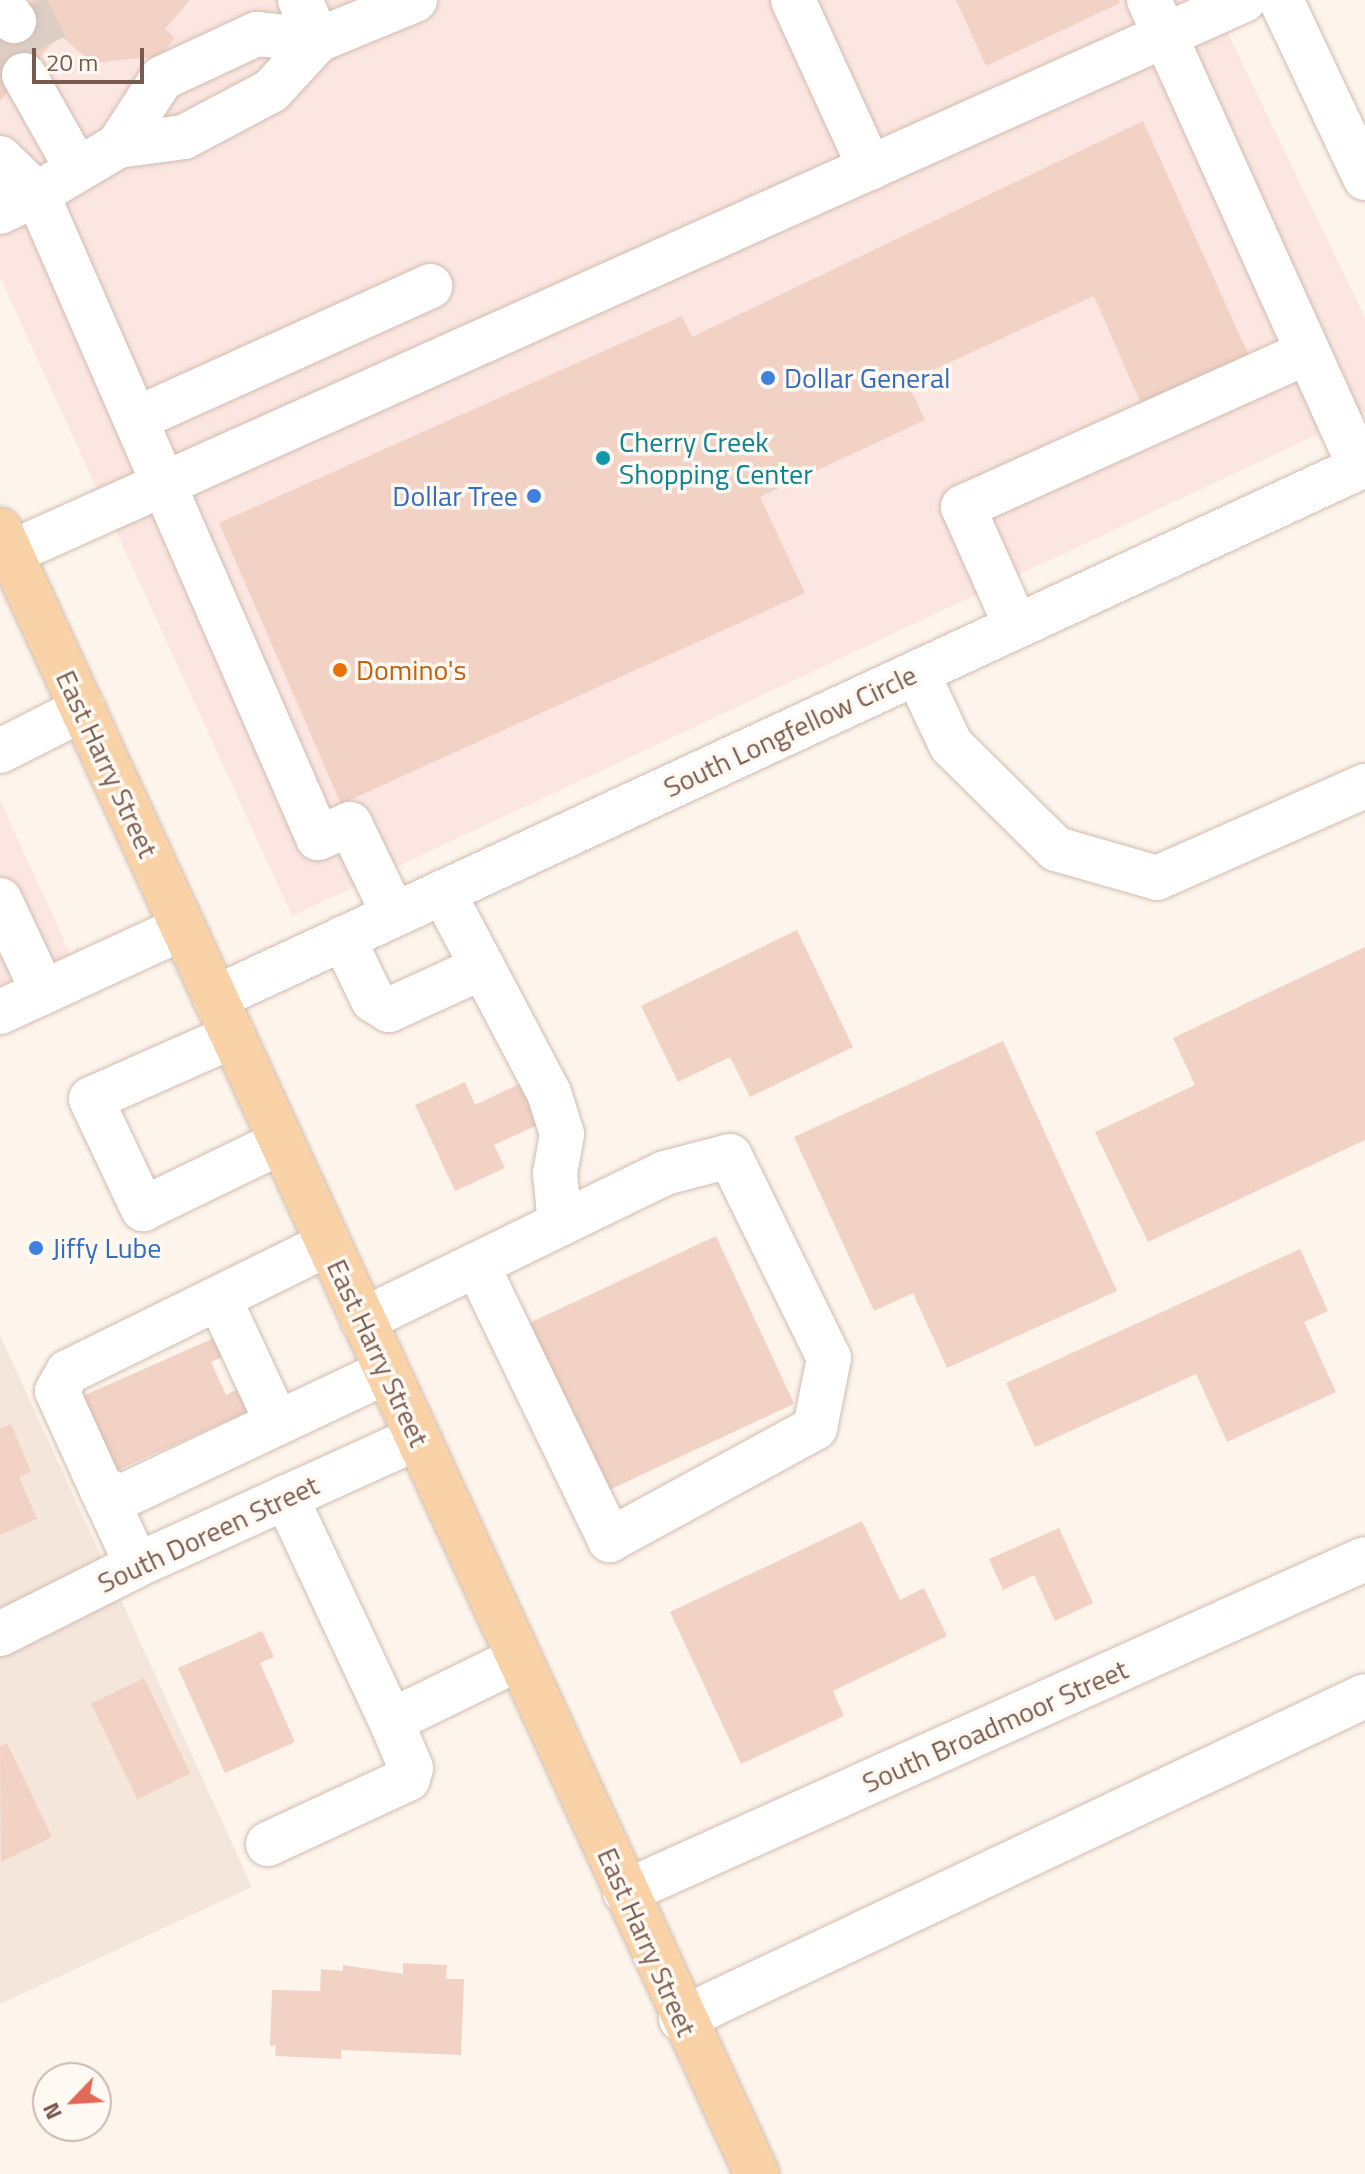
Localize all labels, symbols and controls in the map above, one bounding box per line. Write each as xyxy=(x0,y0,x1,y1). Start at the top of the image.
scale bar xyxy=(36,32,148,82)
text: 20 m xyxy=(46,44,98,80)
place label: Dollar General xyxy=(784,361,950,395)
marker: Dollar General xyxy=(759,369,777,387)
place label: Cherry Creek Shopping Center xyxy=(619,425,813,491)
marker: Cherry Creek Shopping Center xyxy=(594,449,612,467)
place label: Dollar Tree xyxy=(392,479,518,513)
marker: Dollar Tree xyxy=(525,487,543,505)
place label: Domino's xyxy=(356,653,466,687)
street label: South Longfellow Circle xyxy=(658,658,922,804)
marker: Domino's xyxy=(331,661,349,679)
street label: East Harry Street xyxy=(49,665,165,863)
place label: Jiffy Lube xyxy=(52,1231,161,1265)
marker: Jiffy Lube xyxy=(27,1239,45,1257)
street label: East Harry Street xyxy=(320,1254,436,1452)
street label: South Doreen Street xyxy=(92,1468,324,1600)
street label: South Broadmoor Street xyxy=(857,1652,1133,1800)
street label: East Harry Street xyxy=(590,1843,704,2041)
north arrow xyxy=(32,2062,112,2142)
text: N xyxy=(33,2097,71,2125)

